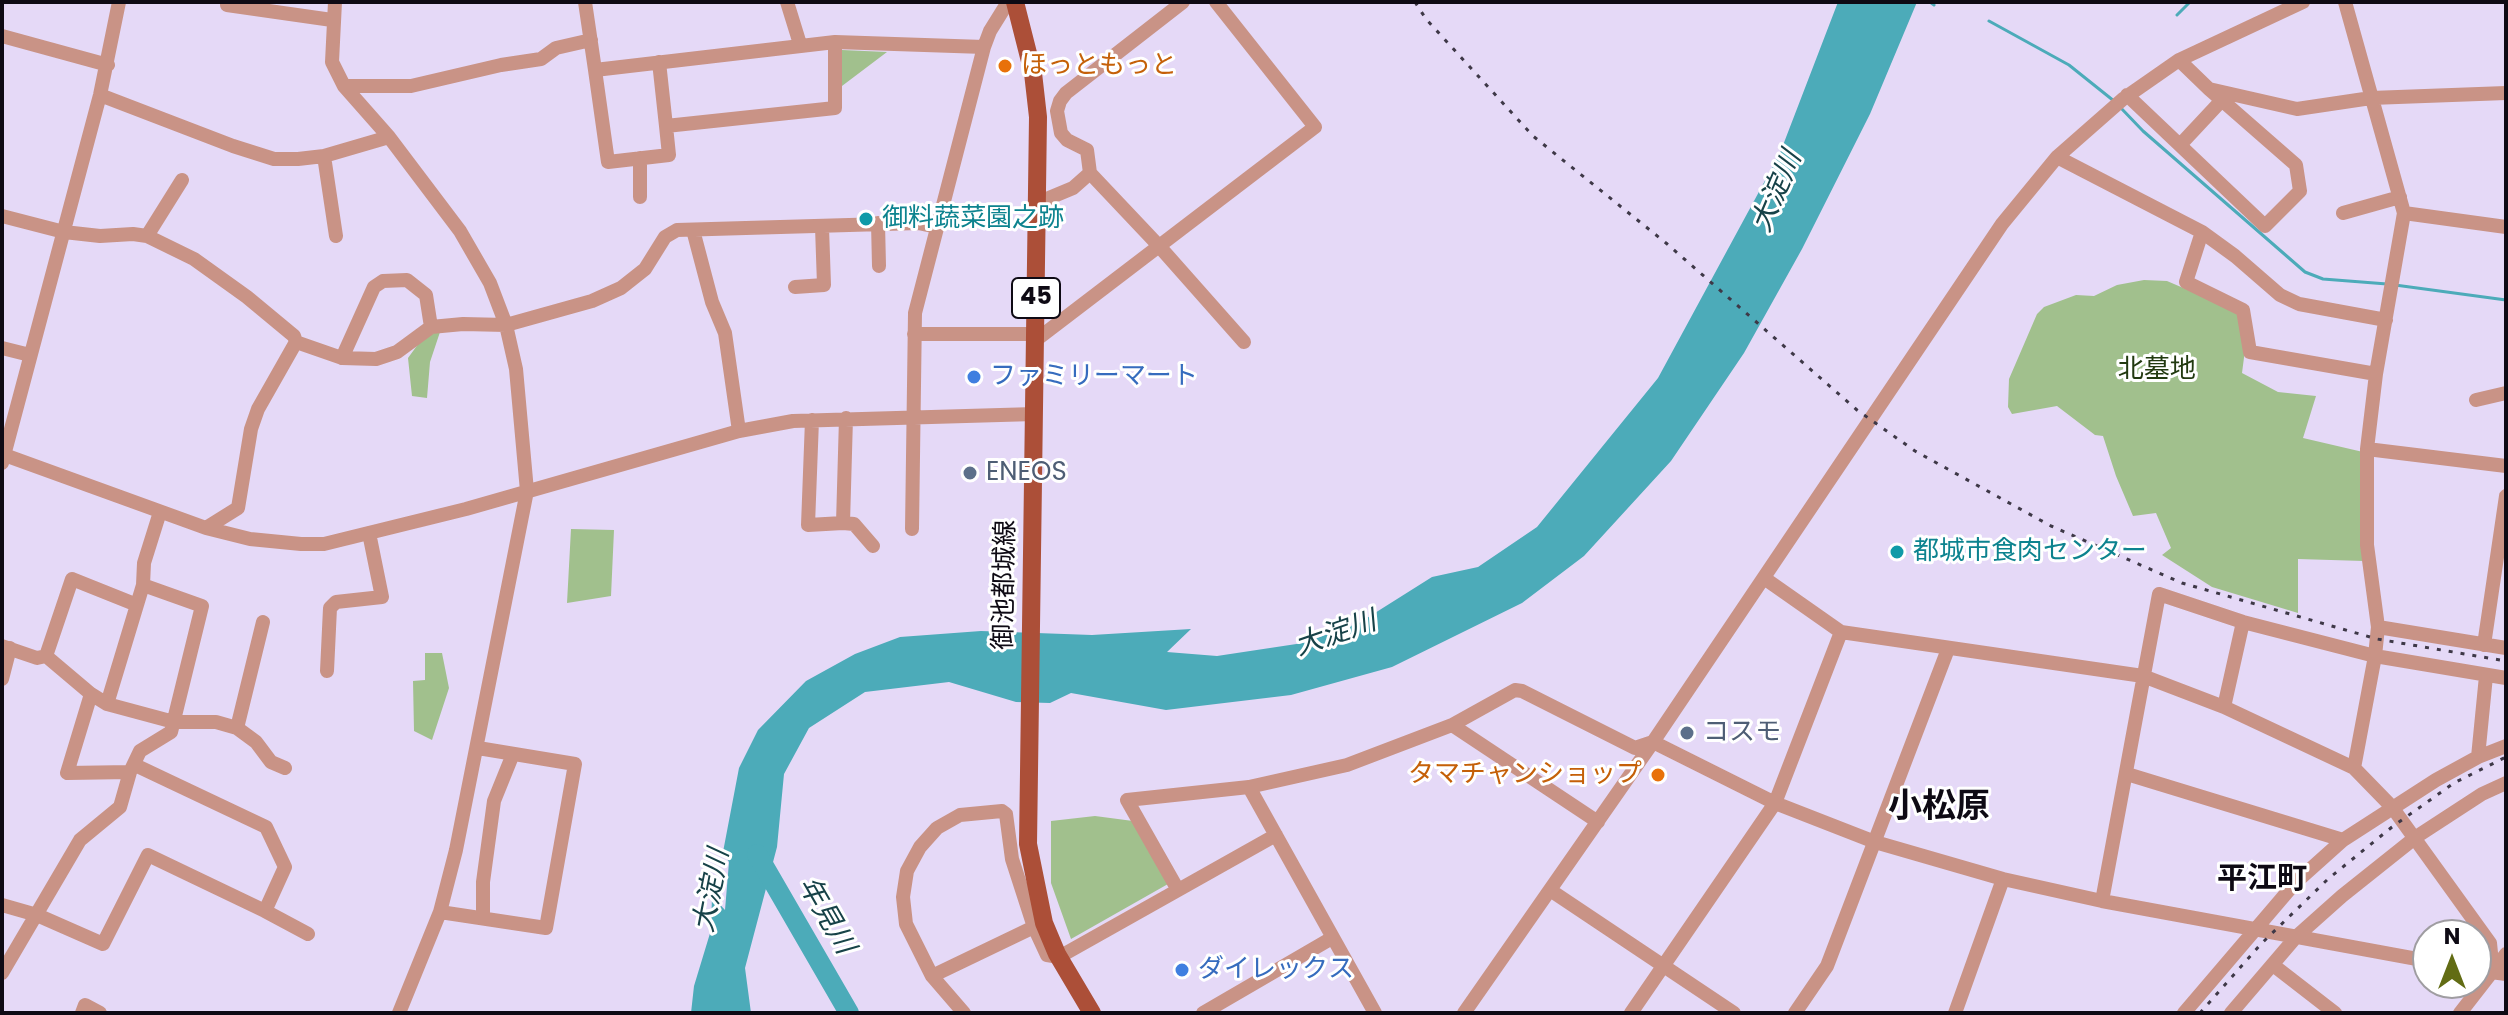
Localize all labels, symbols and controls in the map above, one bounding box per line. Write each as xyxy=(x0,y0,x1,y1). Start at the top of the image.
place label: ほっともっと xyxy=(1021,50,1177,82)
marker: ほっともっと xyxy=(996,57,1014,75)
water label: 大淀川 xyxy=(1746,147,1810,237)
place label: 御料蔬菜園之跡 xyxy=(882,203,1064,235)
marker: 御料蔬菜園之跡 xyxy=(857,210,875,228)
road number: 45 xyxy=(1012,278,1060,318)
park label: 北墓地 xyxy=(2118,354,2196,386)
place label: ファミリーマート xyxy=(990,361,1198,393)
marker: ファミリーマート xyxy=(965,368,983,386)
place label: ENEOS xyxy=(986,457,1067,489)
marker: ENEOS xyxy=(961,464,979,482)
street label: 御池都城線 xyxy=(989,520,1023,650)
place label: 都城市食肉センター xyxy=(1913,536,2147,568)
marker: 都城市食肉センター xyxy=(1888,543,1906,561)
water label: 大淀川 xyxy=(1291,605,1381,665)
place label: コスモ xyxy=(1703,717,1781,749)
marker: コスモ xyxy=(1678,724,1696,742)
place label: タマチャンショップ xyxy=(1408,759,1642,791)
marker: タマチャンショップ xyxy=(1649,766,1667,784)
district label: 小松原 xyxy=(1888,788,1990,828)
water label: 大淀川 xyxy=(688,847,738,935)
district label: 平江町 xyxy=(2217,862,2307,898)
water label: 年見川 xyxy=(789,871,861,961)
north arrow xyxy=(2412,919,2492,999)
text: N xyxy=(2444,921,2460,952)
place label: ダイレックス xyxy=(1198,954,1354,986)
marker: ダイレックス xyxy=(1173,961,1191,979)

